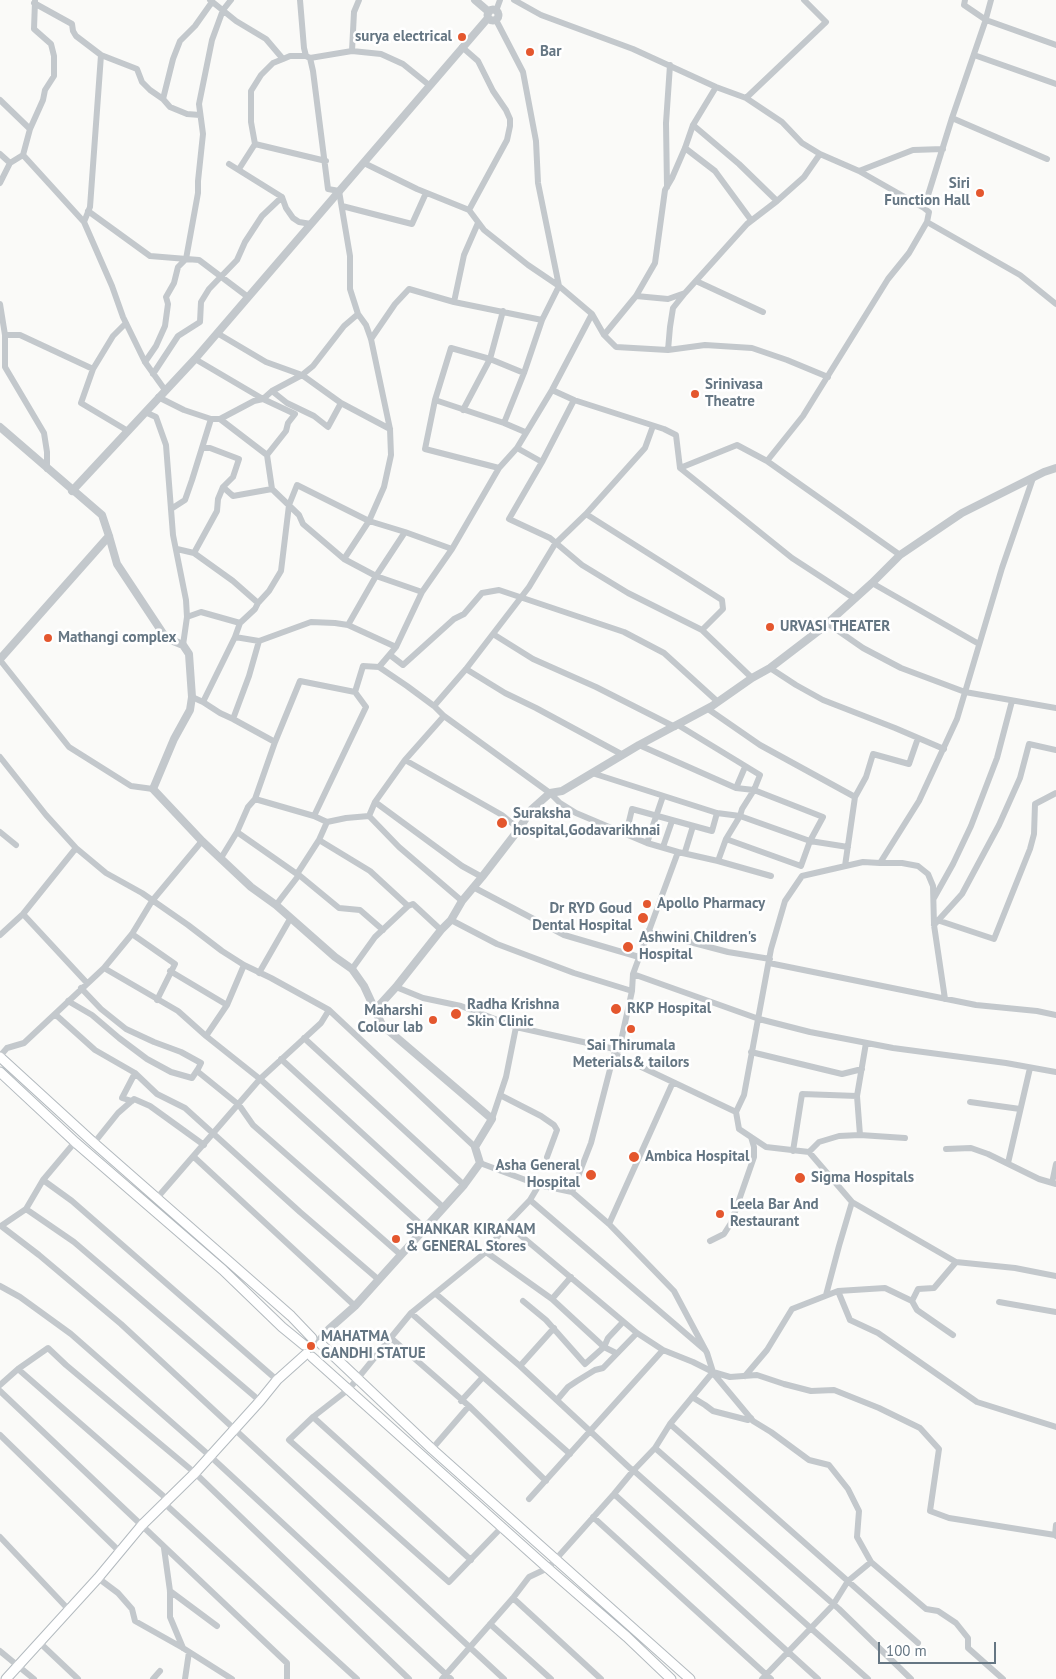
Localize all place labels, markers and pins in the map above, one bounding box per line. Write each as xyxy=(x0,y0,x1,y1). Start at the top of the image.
place label: surya electrical xyxy=(355,28,452,46)
marker: surya electrical xyxy=(456,31,468,43)
place label: Bar xyxy=(540,43,562,61)
marker: Bar xyxy=(524,46,536,58)
place label: Siri Function Hall xyxy=(884,175,970,210)
marker: Siri Function Hall xyxy=(974,187,986,199)
place label: Srinivasa Theatre xyxy=(705,376,763,411)
marker: Srinivasa Theatre xyxy=(689,388,701,400)
place label: URVASI THEATER xyxy=(780,618,890,636)
marker: URVASI THEATER xyxy=(764,621,776,633)
place label: Mathangi complex xyxy=(58,629,176,647)
marker: Mathangi complex xyxy=(42,632,54,644)
place label: Suraksha hospital,Godavarikhnai xyxy=(513,805,660,840)
marker: Suraksha hospital,Godavarikhnai xyxy=(495,816,509,830)
place label: Apollo Pharmacy xyxy=(657,895,765,913)
marker: Apollo Pharmacy xyxy=(641,898,653,910)
place label: Dr RYD Goud Dental Hospital xyxy=(532,900,632,935)
marker: Dr RYD Goud Dental Hospital xyxy=(636,911,650,925)
place label: Ashwini Children's Hospital xyxy=(639,929,757,964)
marker: Ashwini Children's Hospital xyxy=(621,940,635,954)
place label: Radha Krishna Skin Clinic xyxy=(467,996,559,1031)
place label: RKP Hospital xyxy=(627,1000,711,1018)
place label: Maharshi Colour lab xyxy=(358,1002,423,1037)
marker: RKP Hospital xyxy=(609,1002,623,1016)
marker: Radha Krishna Skin Clinic xyxy=(449,1007,463,1021)
marker: Maharshi Colour lab xyxy=(427,1014,439,1026)
marker: Sai Thirumala Meterials& tailors xyxy=(625,1023,637,1035)
place label: Sai Thirumala Meterials& tailors xyxy=(573,1037,689,1072)
place label: Ambica Hospital xyxy=(645,1148,749,1166)
marker: Ambica Hospital xyxy=(627,1150,641,1164)
place label: Asha General Hospital xyxy=(496,1157,580,1192)
marker: Asha General Hospital xyxy=(584,1168,598,1182)
place label: Sigma Hospitals xyxy=(811,1169,914,1187)
marker: Sigma Hospitals xyxy=(793,1171,807,1185)
place label: Leela Bar And Restaurant xyxy=(730,1196,819,1231)
marker: Leela Bar And Restaurant xyxy=(714,1208,726,1220)
place label: SHANKAR KIRANAM & GENERAL Stores xyxy=(406,1221,535,1256)
marker: SHANKAR KIRANAM & GENERAL Stores xyxy=(390,1233,402,1245)
place label: MAHATMA GANDHI STATUE xyxy=(321,1328,426,1363)
marker: MAHATMA GANDHI STATUE xyxy=(305,1340,317,1352)

